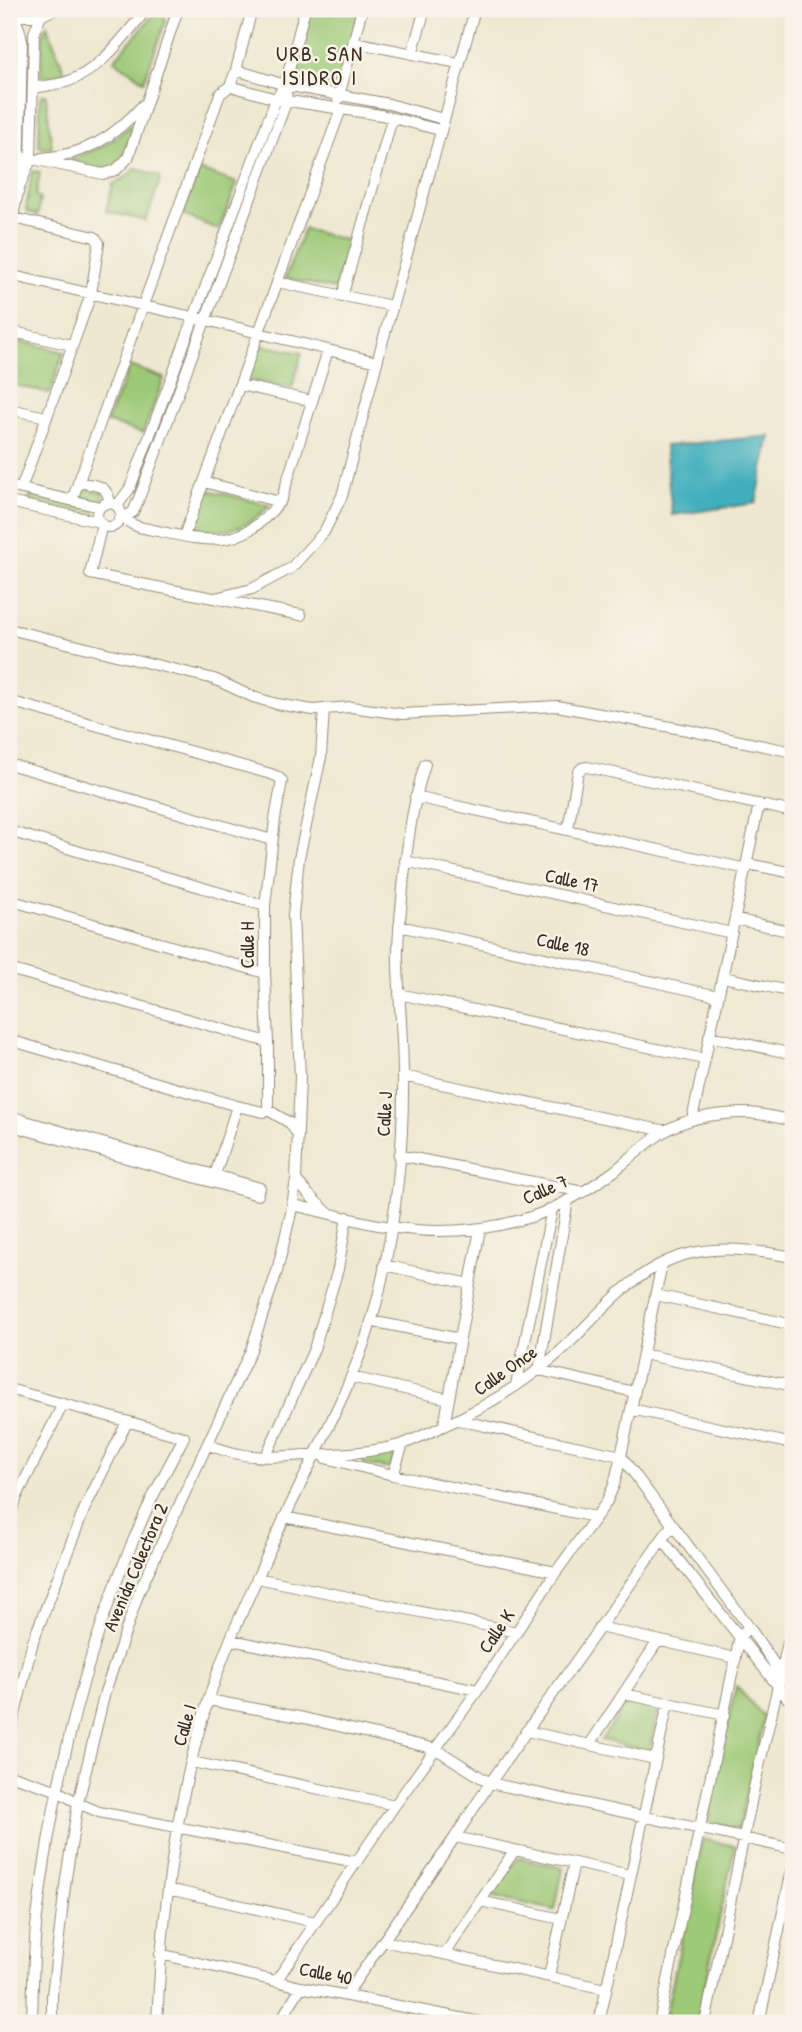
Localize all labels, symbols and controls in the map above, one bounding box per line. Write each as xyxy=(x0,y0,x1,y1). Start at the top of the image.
district label: URB. SAN ISIDRO I xyxy=(276,39,364,92)
street label: Calle 17 xyxy=(543,862,601,898)
street label: Calle H xyxy=(234,921,260,968)
street label: Calle 18 xyxy=(534,926,592,962)
street label: Calle J xyxy=(370,1091,398,1137)
street label: Calle 7 xyxy=(518,1167,572,1211)
street label: Calle Once xyxy=(468,1338,542,1401)
street label: Avenida Colectora 2 xyxy=(96,1499,174,1635)
street label: Calle K xyxy=(472,1604,520,1658)
street label: Calle I xyxy=(166,1701,202,1749)
street label: Calle 40 xyxy=(297,1955,355,1991)

